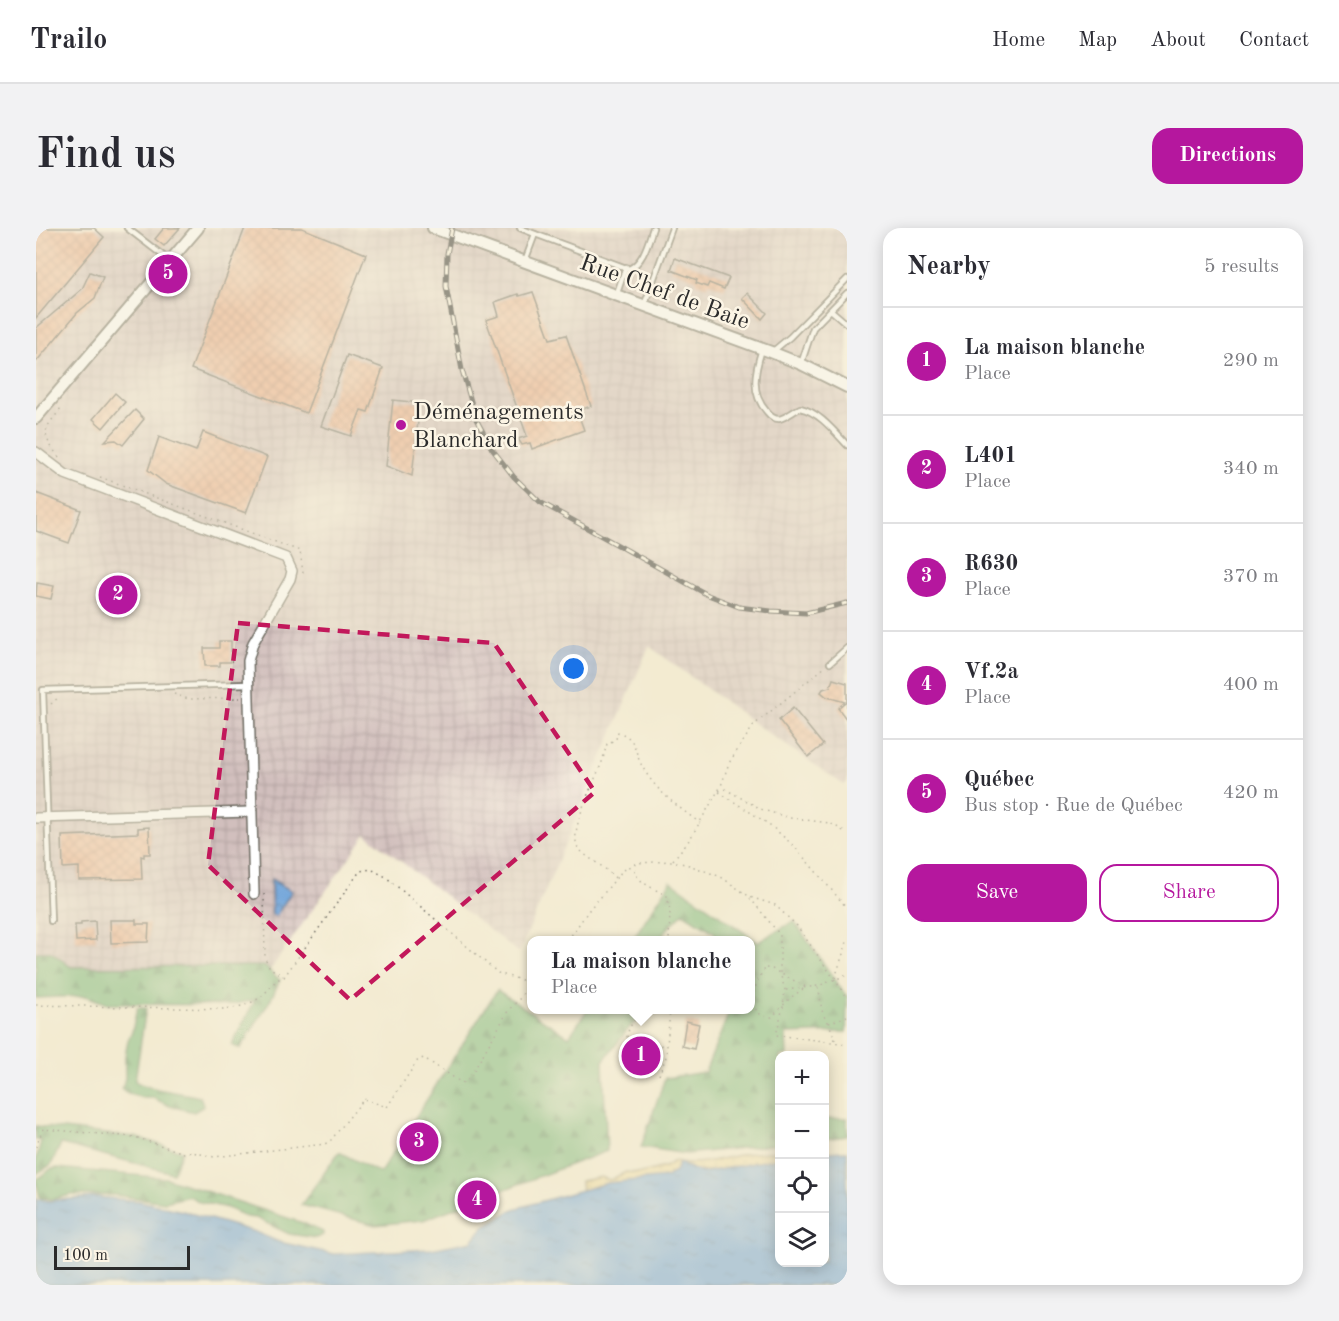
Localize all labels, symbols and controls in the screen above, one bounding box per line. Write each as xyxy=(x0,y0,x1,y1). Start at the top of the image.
text: Trailo xyxy=(30,27,107,55)
text: Home xyxy=(992,30,1045,51)
text: Map xyxy=(1078,30,1117,51)
text: About xyxy=(1150,30,1206,51)
text: Contact xyxy=(1239,30,1309,51)
button: Directions xyxy=(1152,128,1303,184)
text: Find us xyxy=(36,135,175,177)
street label: Rue Chef de Baie xyxy=(576,251,752,335)
pin: 5 xyxy=(148,252,188,296)
text: Nearby xyxy=(907,254,991,280)
text: 5 results xyxy=(1204,257,1279,277)
text: La maison blanche xyxy=(964,337,1145,359)
text: 1 xyxy=(921,351,932,371)
text: 290 m xyxy=(1223,351,1279,371)
text: Place xyxy=(964,364,1011,384)
place label: Déménagements Blanchard xyxy=(413,401,584,453)
marker: Déménagements Blanchard xyxy=(394,418,408,432)
text: L401 xyxy=(964,445,1017,467)
text: 2 xyxy=(921,459,932,479)
text: 340 m xyxy=(1223,459,1279,479)
text: Place xyxy=(964,472,1011,492)
text: R630 xyxy=(964,553,1018,575)
text: 3 xyxy=(921,567,932,587)
text: 370 m xyxy=(1223,567,1279,587)
pin: 2 xyxy=(98,572,137,617)
text: Place xyxy=(964,580,1011,600)
your location xyxy=(559,654,588,683)
text: Vf.2a xyxy=(964,661,1019,683)
text: 4 xyxy=(921,675,932,695)
text: 400 m xyxy=(1223,675,1279,695)
text: Place xyxy=(964,688,1011,708)
text: Québec xyxy=(964,769,1034,791)
text: 5 xyxy=(921,783,932,803)
text: 420 m xyxy=(1223,783,1279,803)
text: Bus stop · Rue de Québec xyxy=(964,796,1183,816)
button: Save xyxy=(907,864,1087,922)
button: Share xyxy=(1099,864,1279,922)
popup xyxy=(527,936,755,1014)
text: La maison blanche xyxy=(550,951,732,973)
text: Place xyxy=(550,978,597,998)
pin: 1 xyxy=(622,1034,660,1078)
map controls xyxy=(775,1051,829,1267)
button: + xyxy=(775,1051,829,1105)
button: − xyxy=(775,1105,829,1159)
pin: 3 xyxy=(400,1120,439,1164)
button: locate xyxy=(775,1159,829,1213)
pin: 4 xyxy=(458,1178,496,1222)
button: layers xyxy=(775,1213,829,1267)
scale bar xyxy=(54,1243,190,1270)
text: 100 m xyxy=(63,1248,108,1264)

